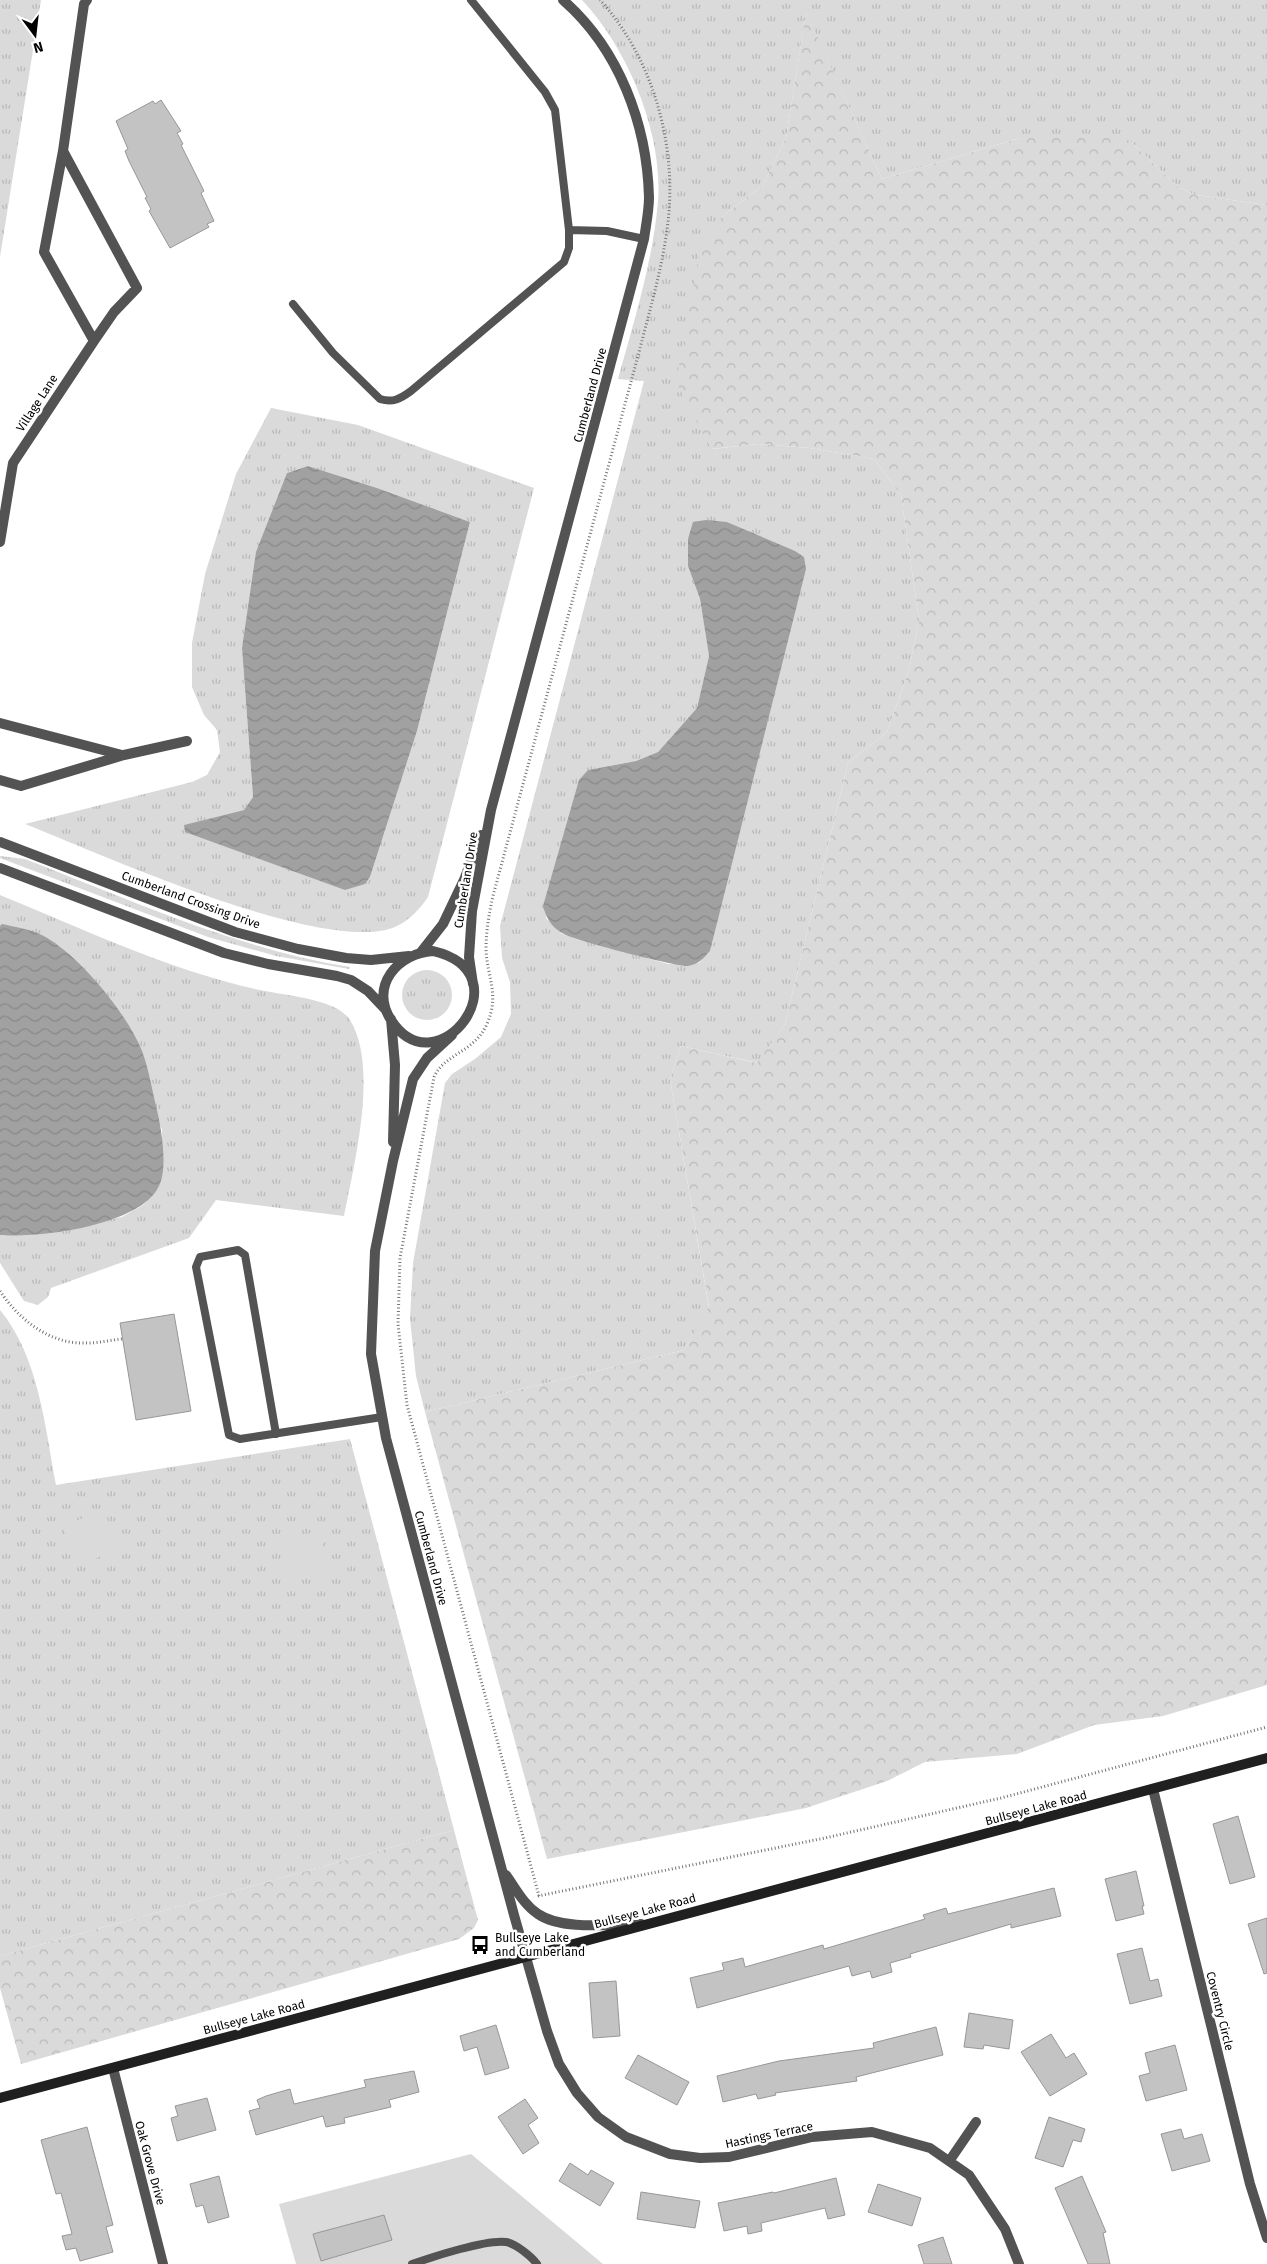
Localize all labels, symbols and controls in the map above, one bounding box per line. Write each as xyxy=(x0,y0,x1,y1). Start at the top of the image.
north arrow xyxy=(10,10,60,60)
text: N xyxy=(32,38,45,56)
street label: Cumberland Drive xyxy=(571,346,609,444)
street label: Village Lane xyxy=(13,372,61,434)
street label: Cumberland Drive xyxy=(451,831,481,929)
street label: Cumberland Crossing Drive xyxy=(120,868,262,932)
street label: Cumberland Drive xyxy=(412,1509,450,1607)
street label: Bullseye Lake Road xyxy=(984,1788,1088,1828)
street label: Bullseye Lake Road xyxy=(593,1891,697,1931)
place label: Bullseye Lake and Cumberland xyxy=(495,1931,585,1959)
bus stop icon: Bullseye Lake and Cumberland xyxy=(469,1934,491,1956)
street label: Coventry Circle xyxy=(1203,1970,1237,2052)
street label: Bullseye Lake Road xyxy=(202,1997,306,2037)
street label: Oak Grove Drive xyxy=(132,2119,168,2207)
street label: Hastings Terrace xyxy=(724,2119,814,2151)

